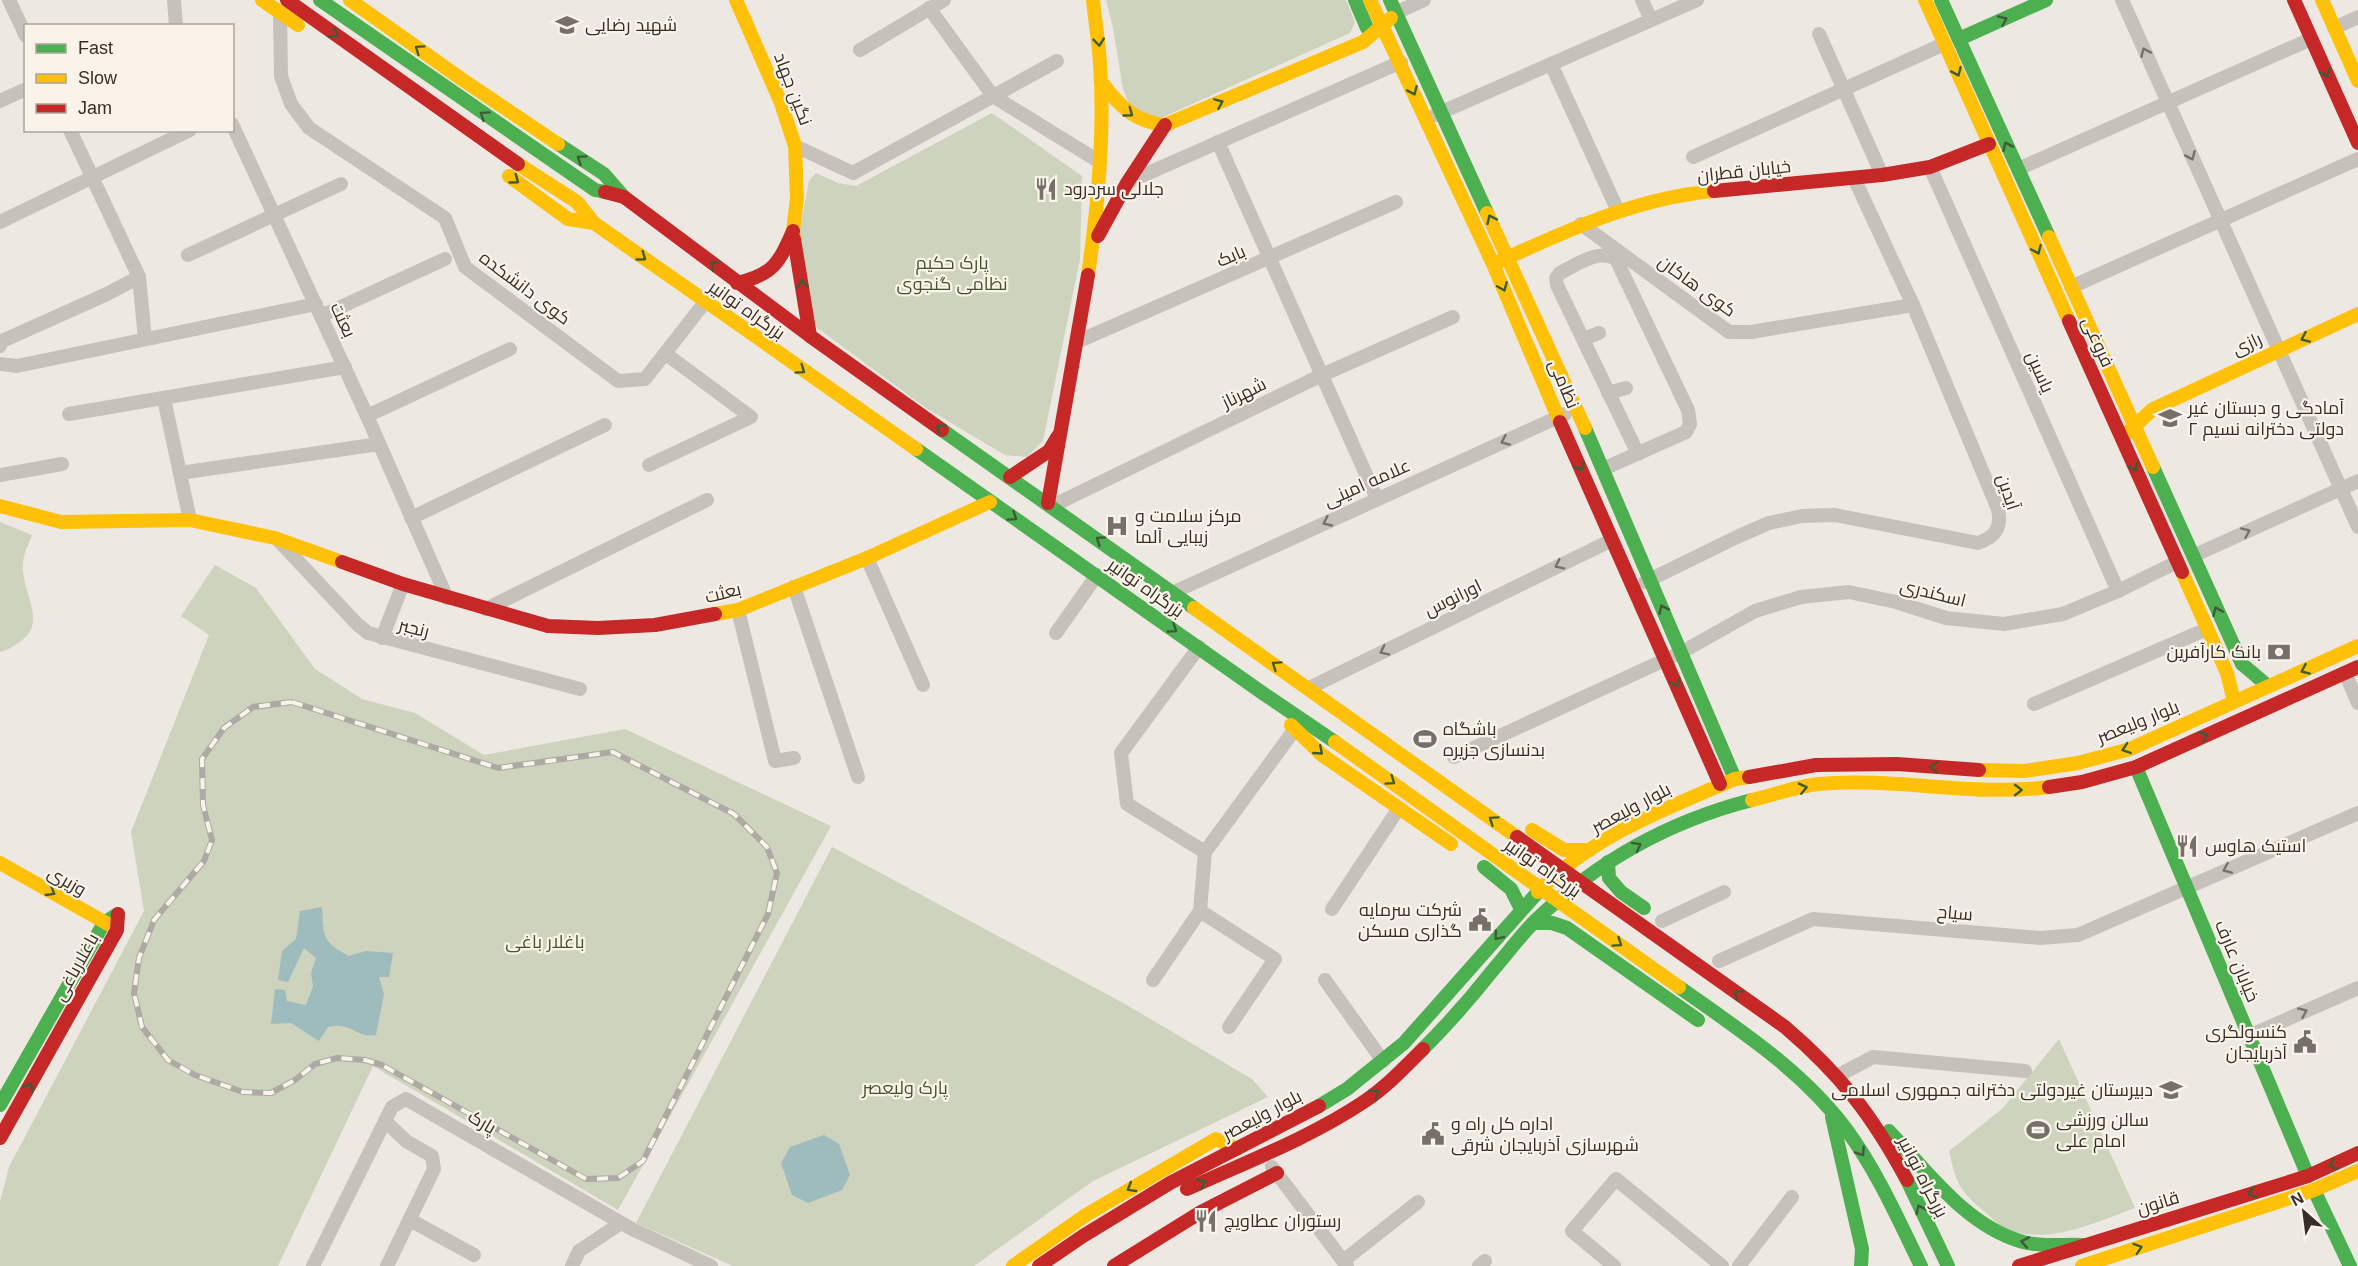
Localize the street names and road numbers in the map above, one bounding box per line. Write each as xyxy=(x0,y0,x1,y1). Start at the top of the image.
street label: نگین جهاد xyxy=(769,50,816,129)
street label: خیابان قطران xyxy=(1696,156,1792,187)
street label: بابک xyxy=(1213,241,1249,271)
street label: کوی دانشکده xyxy=(475,247,574,329)
street label: کوی هاکان xyxy=(1654,251,1740,322)
street label: بزرگراه توانیر xyxy=(704,276,789,344)
street label: بعثت xyxy=(326,299,360,341)
street label: فروغى xyxy=(2077,314,2118,371)
street label: رازی xyxy=(2229,329,2265,360)
street label: یاسین xyxy=(2021,348,2058,396)
street label: نظامی xyxy=(1544,357,1583,412)
street label: شهرناز xyxy=(1218,374,1270,414)
street label: علامه امینی xyxy=(1321,455,1414,512)
street label: آیدین xyxy=(1992,471,2023,513)
street label: بزرگراه توانیر xyxy=(1103,554,1188,622)
street label: اسکندری xyxy=(1898,575,1968,612)
street label: اورانوس xyxy=(1421,576,1485,621)
street label: بعثت xyxy=(703,579,743,607)
street label: رنجبر xyxy=(395,614,432,642)
street label: بلوار ولیعصر xyxy=(2093,696,2182,749)
street label: بلوار ولیعصر xyxy=(1587,779,1675,839)
street label: بزرگراه توانیر xyxy=(1500,834,1585,902)
street label: وزیری xyxy=(44,862,90,901)
street label: سیاح xyxy=(1936,901,1974,927)
street label: خیابان عارف xyxy=(2210,917,2263,1005)
street label: باغلارباغی xyxy=(49,930,104,1005)
street label: بلوار ولیعصر xyxy=(1218,1086,1306,1146)
street label: پارک xyxy=(463,1106,500,1140)
street label: بزرگراه توانیر xyxy=(1893,1132,1952,1221)
street label: قانون xyxy=(2134,1187,2182,1220)

